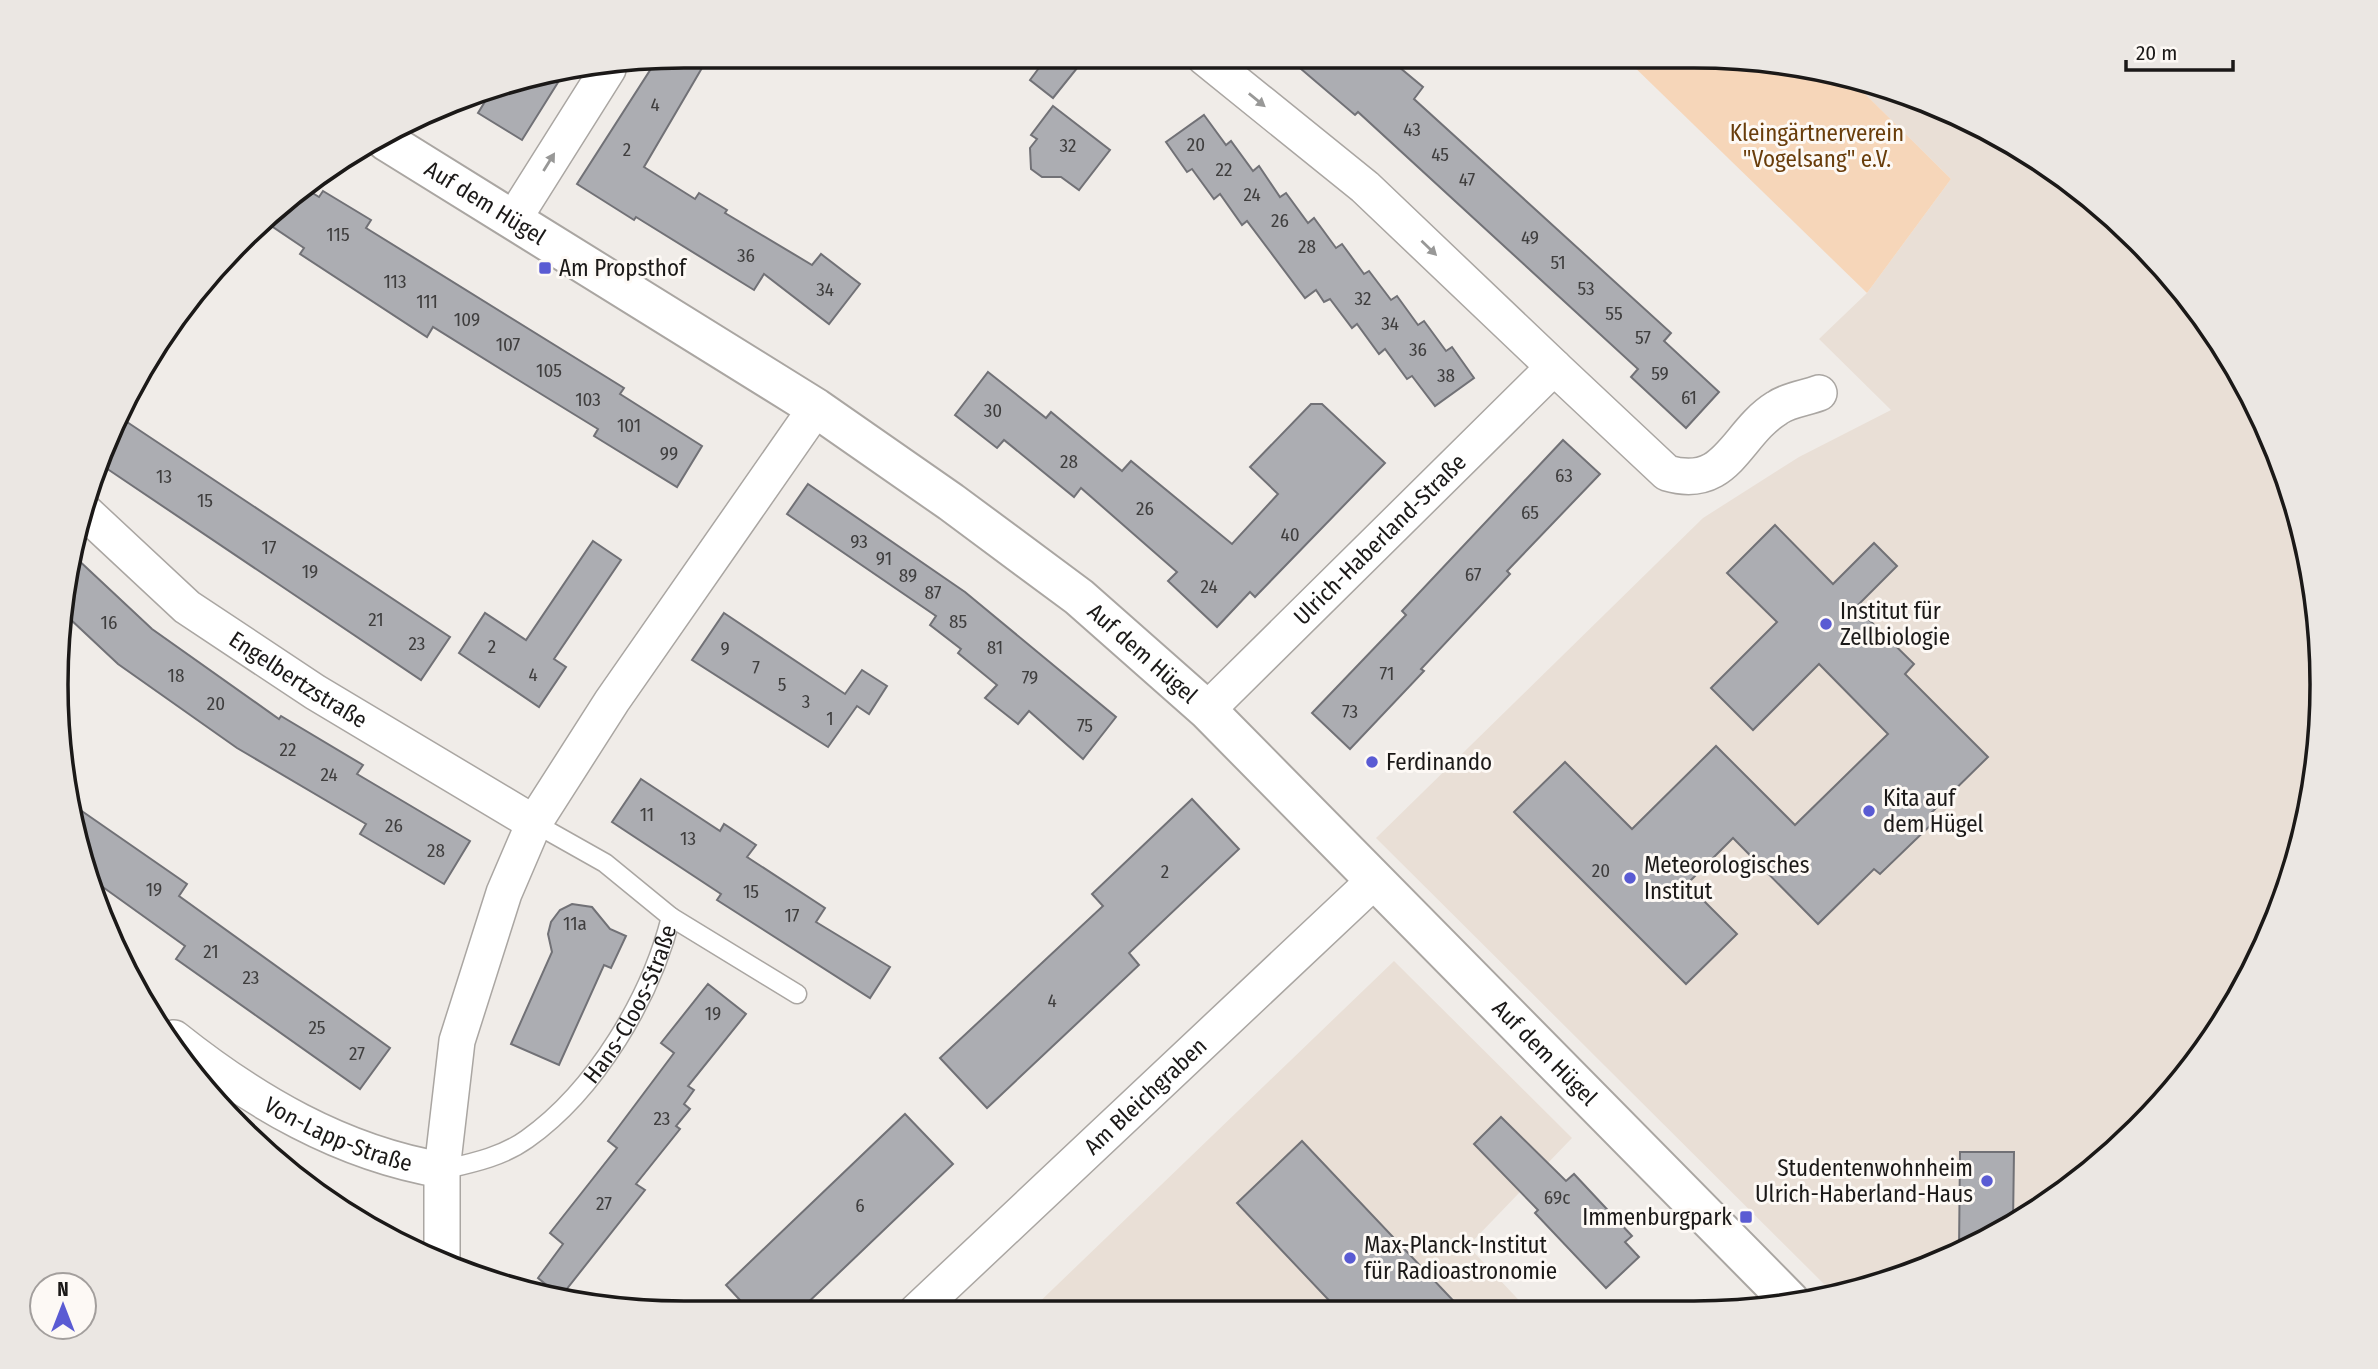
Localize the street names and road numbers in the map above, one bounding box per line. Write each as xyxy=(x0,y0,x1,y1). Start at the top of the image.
street label: Auf dem Hügel xyxy=(420,155,551,251)
street label: Ulrich-Haberland-Straße xyxy=(1288,448,1472,630)
street label: Auf dem Hügel xyxy=(1082,597,1203,709)
street label: Engelbertzstraße xyxy=(224,625,372,734)
street label: Hans-Cloos-Straße xyxy=(577,922,682,1089)
street label: Auf dem Hügel xyxy=(1487,994,1603,1111)
street label: Am Bleichgraben xyxy=(1078,1032,1213,1160)
street label: Von-Lapp-Straße xyxy=(259,1091,415,1177)

